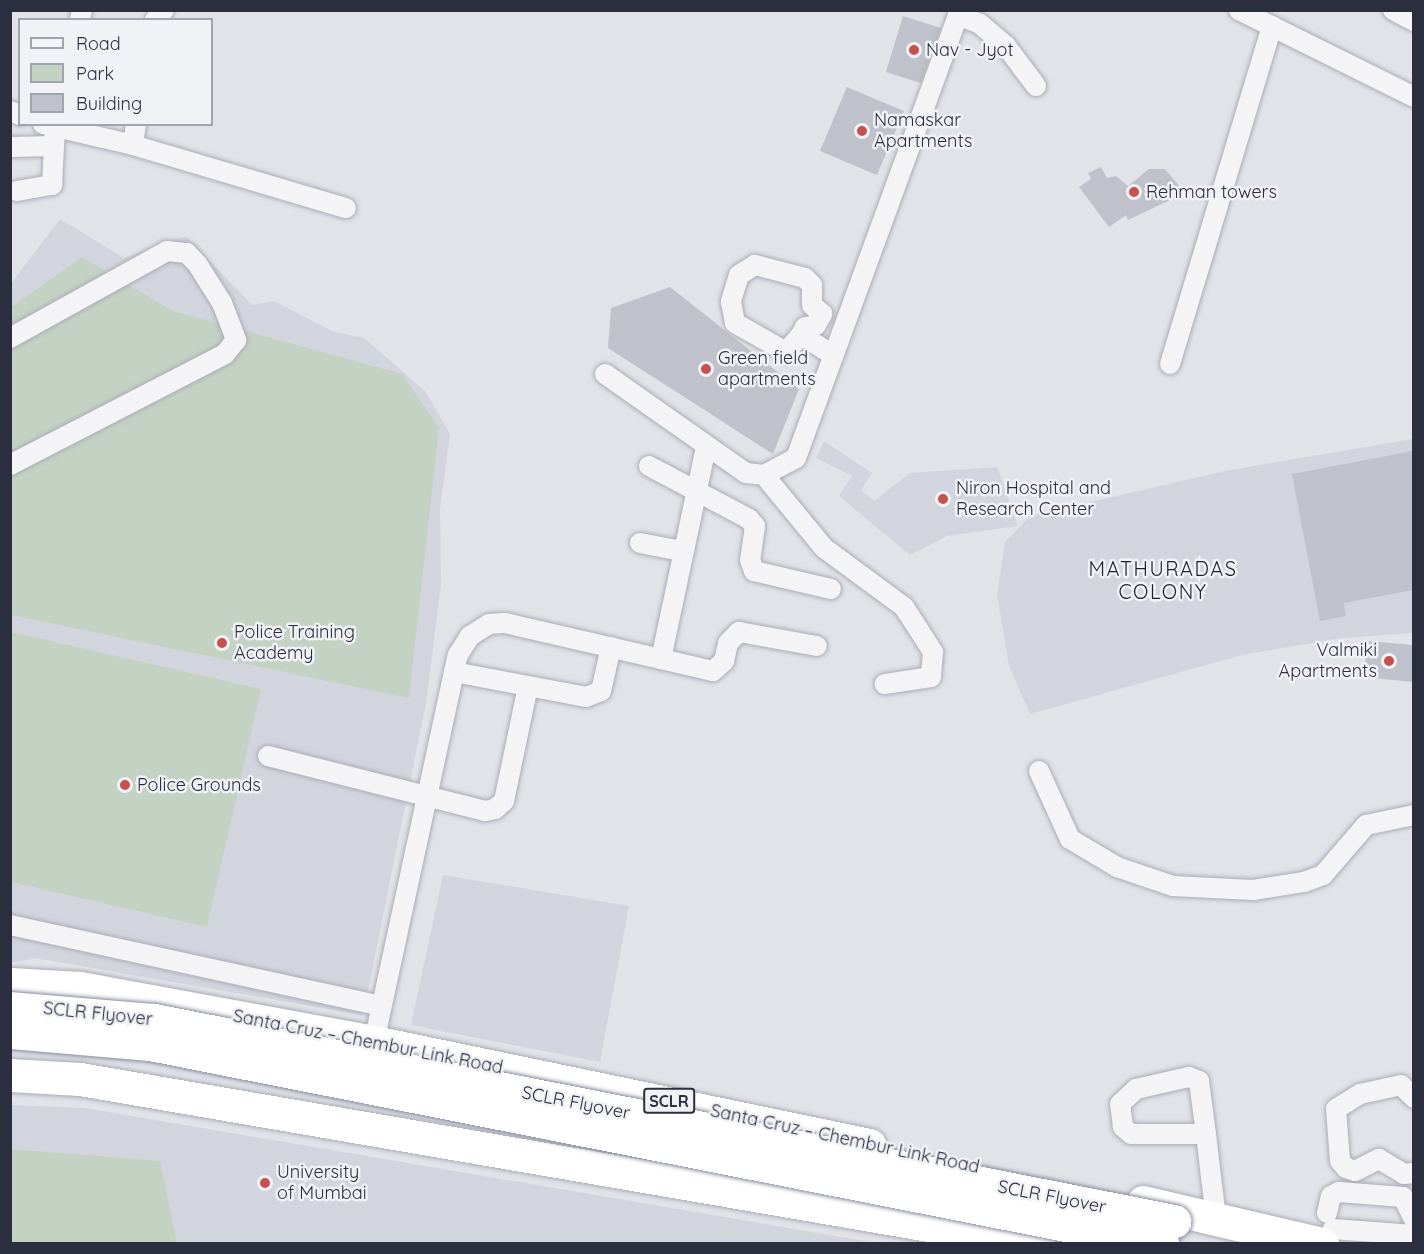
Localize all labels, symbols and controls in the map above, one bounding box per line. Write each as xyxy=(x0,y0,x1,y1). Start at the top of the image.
legend xyxy=(18,18,213,126)
text: Road xyxy=(76,32,121,55)
place label: Nav - Jyot xyxy=(926,39,1014,61)
marker: Nav - Jyot xyxy=(907,43,921,57)
text: Park xyxy=(76,62,114,85)
text: Building xyxy=(76,92,142,115)
place label: Namaskar Apartments xyxy=(874,110,972,152)
marker: Namaskar Apartments xyxy=(855,124,869,138)
place label: Rehman towers xyxy=(1146,181,1277,203)
marker: Rehman towers xyxy=(1127,185,1141,199)
place label: Green field apartments xyxy=(718,348,816,391)
marker: Green field apartments xyxy=(699,362,713,376)
place label: Niron Hospital and Research Center xyxy=(956,478,1111,520)
marker: Niron Hospital and Research Center xyxy=(934,490,952,508)
district label: MATHURADAS COLONY xyxy=(1088,556,1238,603)
place label: Police Training Academy xyxy=(234,622,355,664)
marker: Police Training Academy xyxy=(215,636,229,650)
place label: Valmiki Apartments xyxy=(1279,640,1377,682)
marker: Valmiki Apartments xyxy=(1382,654,1396,668)
place label: Police Grounds xyxy=(137,774,261,796)
marker: Police Grounds xyxy=(118,778,132,792)
street label: SCLR Flyover xyxy=(42,998,154,1030)
street label: Santa Cruz – Chembur Link Road xyxy=(231,1005,505,1079)
street label: SCLR Flyover xyxy=(520,1082,632,1124)
road number: SCLR xyxy=(642,1088,696,1114)
street label: Santa Cruz – Chembur Link Road xyxy=(709,1100,981,1178)
place label: University of Mumbai xyxy=(277,1162,366,1204)
marker: University of Mumbai xyxy=(258,1176,272,1190)
street label: SCLR Flyover xyxy=(996,1176,1108,1218)

